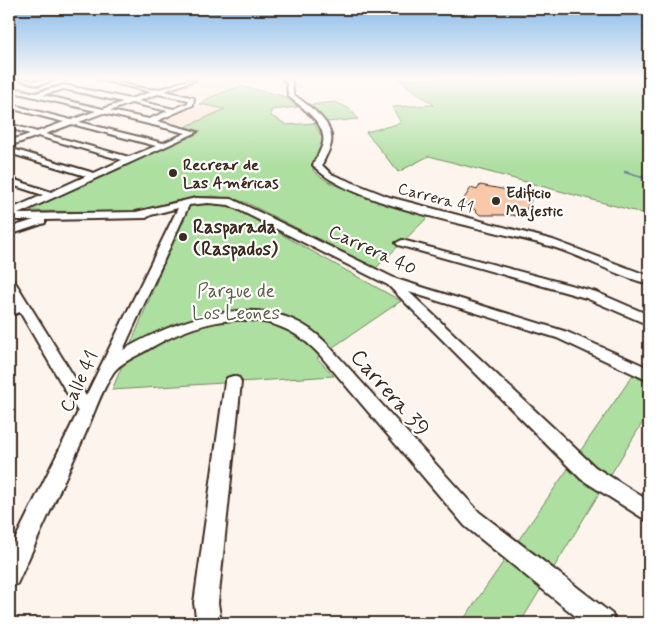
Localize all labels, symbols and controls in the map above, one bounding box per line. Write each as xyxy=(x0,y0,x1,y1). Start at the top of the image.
place label: Recrear de Las Américas xyxy=(183,155,279,194)
marker: Recrear de Las Américas xyxy=(167,167,179,179)
street label: Carrera 41 xyxy=(396,178,476,219)
place label: Edificio Majestic xyxy=(506,183,563,222)
marker: Edificio Majestic xyxy=(490,195,502,207)
place label: Rasparada (Raspados) xyxy=(193,215,278,262)
street label: Carrera 40 xyxy=(324,219,420,282)
marker: Rasparada (Raspados) xyxy=(177,231,189,243)
park label: Parque de Los Leones xyxy=(192,279,280,326)
street label: Carrera 39 xyxy=(344,344,435,443)
street label: Calle 41 xyxy=(54,347,104,416)

